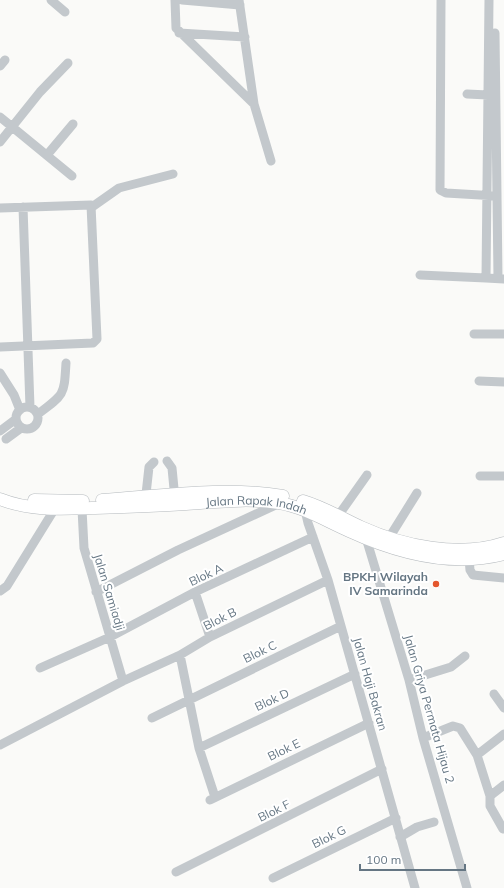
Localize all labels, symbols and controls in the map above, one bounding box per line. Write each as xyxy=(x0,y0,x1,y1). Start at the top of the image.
street label: Jalan Rapak Indah xyxy=(205,493,309,518)
street label: Jalan Samiadji xyxy=(91,552,128,632)
street label: Blok A xyxy=(186,560,225,589)
place label: BPKH Wilayah IV Samarinda xyxy=(343,569,428,598)
marker: BPKH Wilayah IV Samarinda xyxy=(431,579,441,589)
street label: Blok B xyxy=(201,604,239,633)
street label: Jalan Griya Permata Hijau 2 xyxy=(401,633,458,785)
street label: Jalan Haji Bakran xyxy=(350,635,391,732)
street label: Blok C xyxy=(241,637,279,666)
street label: Blok D xyxy=(252,685,291,714)
street label: Blok E xyxy=(265,735,302,764)
street label: Blok F xyxy=(255,796,293,825)
street label: Blok G xyxy=(309,822,348,851)
scale bar xyxy=(360,846,465,872)
text: 100 m xyxy=(366,852,401,867)

